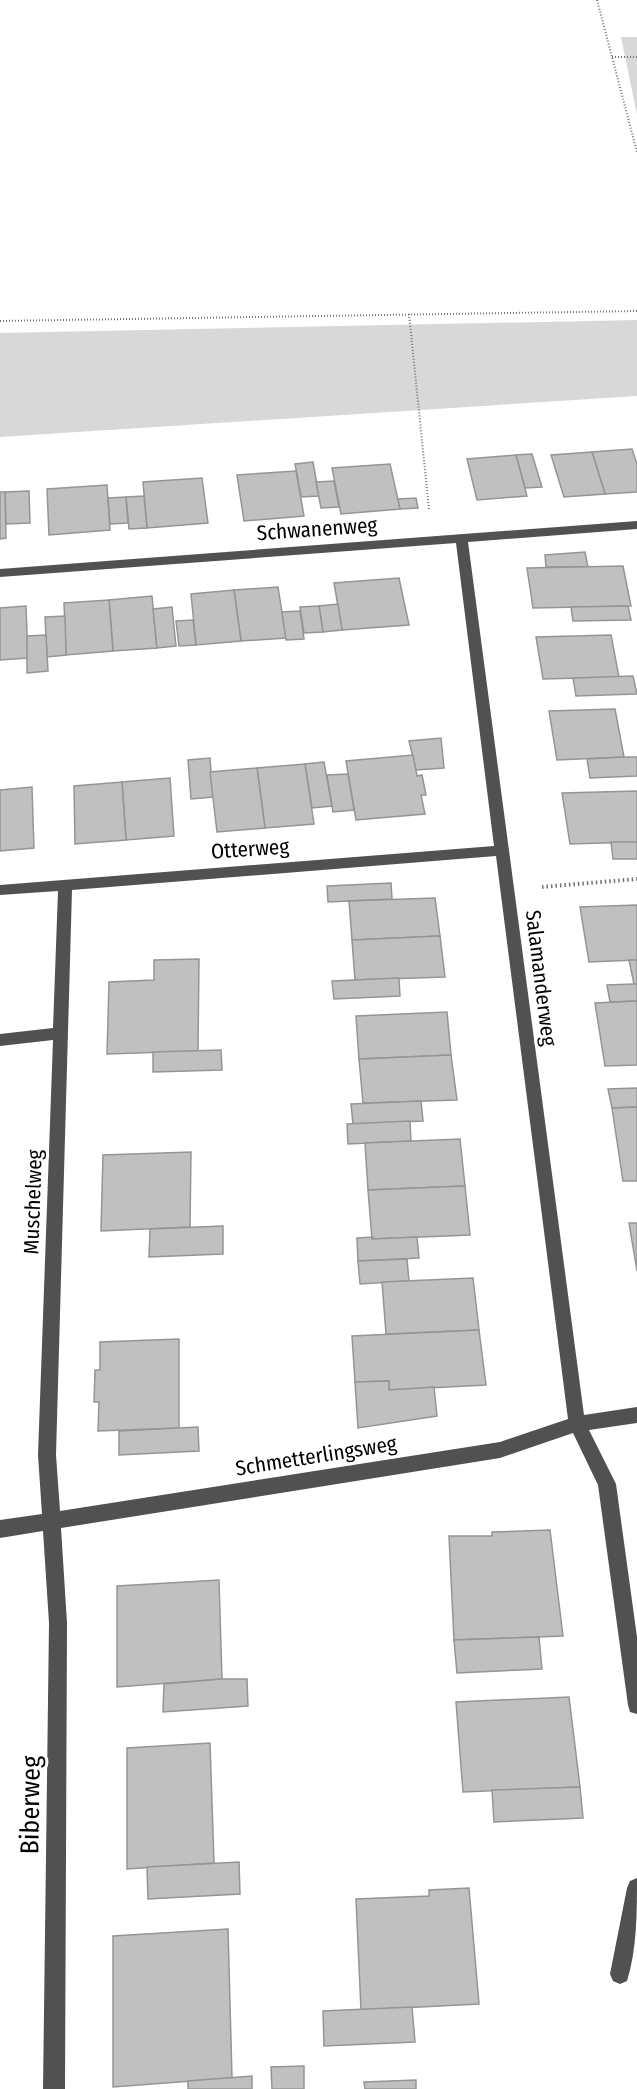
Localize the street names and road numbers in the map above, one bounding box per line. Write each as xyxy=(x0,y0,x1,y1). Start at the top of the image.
street label: Schwanenweg xyxy=(256,512,378,546)
street label: Otterweg xyxy=(210,833,290,865)
street label: Salamanderweg xyxy=(520,909,562,1048)
street label: Muschelweg xyxy=(18,1149,48,1255)
street label: Schmetterlingsweg xyxy=(234,1430,398,1482)
street label: Biberweg xyxy=(14,1755,47,1855)

